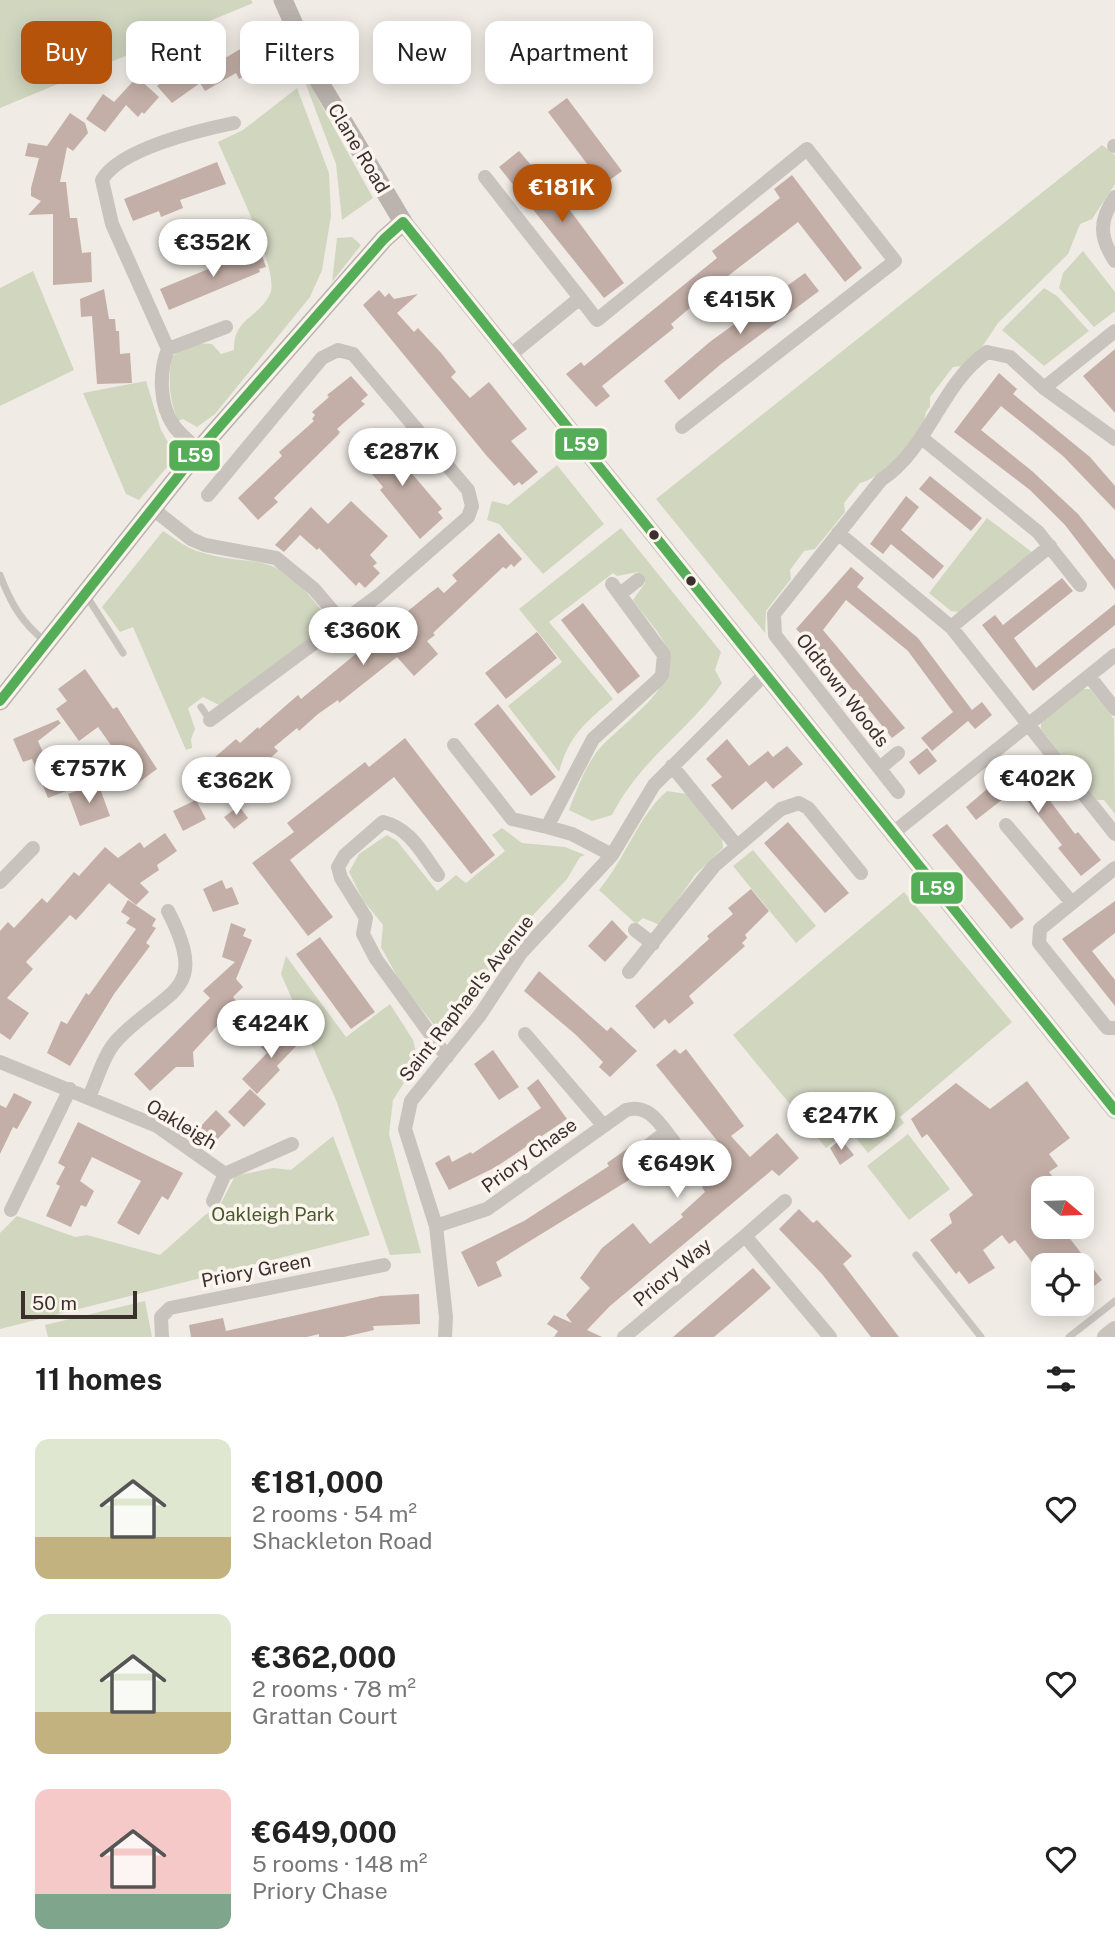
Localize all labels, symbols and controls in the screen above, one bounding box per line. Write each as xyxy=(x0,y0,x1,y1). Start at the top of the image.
chip: Buy xyxy=(21,21,112,84)
chip: Rent xyxy=(126,21,226,84)
chip: Filters xyxy=(240,21,359,84)
chip: New xyxy=(373,21,471,84)
chip: Apartment xyxy=(485,21,653,84)
street label: Clane Road xyxy=(324,99,394,197)
pin: €181K xyxy=(513,164,611,224)
text: €181K xyxy=(529,173,595,200)
pin: €352K xyxy=(164,219,262,279)
text: €352K xyxy=(175,228,251,255)
pin: €415K xyxy=(691,276,789,336)
text: €415K xyxy=(704,285,776,312)
line badge: L59 xyxy=(554,427,608,461)
pin: €287K xyxy=(353,428,451,488)
text: L59 xyxy=(563,433,599,455)
text: €287K xyxy=(364,437,440,464)
line badge: L59 xyxy=(168,439,221,472)
text: L59 xyxy=(177,444,213,466)
unlabelled marker xyxy=(647,528,661,542)
unlabelled marker xyxy=(684,574,698,588)
pin: €360K xyxy=(314,608,412,667)
text: €360K xyxy=(325,616,401,643)
street label: Oldtown Woods xyxy=(792,629,894,751)
pin: €757K xyxy=(40,746,138,805)
text: €757K xyxy=(51,754,127,781)
pin: €402K xyxy=(989,756,1087,815)
pin: €362K xyxy=(187,758,285,817)
text: €402K xyxy=(1000,764,1076,791)
text: €362K xyxy=(198,766,274,793)
line badge: L59 xyxy=(910,871,964,905)
text: L59 xyxy=(919,877,955,899)
street label: Saint Raphael's Avenue xyxy=(394,911,538,1085)
pin: €424K xyxy=(222,1000,320,1060)
text: €424K xyxy=(233,1009,309,1036)
pin: €247K xyxy=(792,1092,890,1152)
street label: Oakleigh xyxy=(143,1094,221,1154)
text: €247K xyxy=(803,1101,879,1128)
street label: Priory Chase xyxy=(477,1113,581,1197)
pin: €649K xyxy=(628,1140,726,1200)
text: €649K xyxy=(639,1149,715,1176)
north arrow xyxy=(1031,1176,1094,1239)
map controls xyxy=(1031,1176,1094,1316)
park label: Oakleigh Park xyxy=(211,1203,335,1225)
street label: Priory Way xyxy=(629,1233,715,1311)
street label: Priory Green xyxy=(199,1249,313,1291)
button: locate xyxy=(1031,1253,1094,1316)
scale bar xyxy=(21,1288,136,1320)
text: 50 m xyxy=(32,1292,77,1314)
icon: filters xyxy=(1042,1360,1080,1398)
text: 11 homes xyxy=(35,1361,162,1397)
text: €181,000 xyxy=(252,1464,383,1500)
icon: home xyxy=(91,1467,175,1551)
icon: heart xyxy=(1042,1490,1080,1528)
text: 2 rooms · 54 m² xyxy=(252,1500,417,1527)
text: Shackleton Road xyxy=(252,1527,432,1554)
text: €362,000 xyxy=(252,1639,396,1675)
icon: home xyxy=(91,1642,175,1726)
icon: heart xyxy=(1042,1665,1080,1703)
text: 2 rooms · 78 m² xyxy=(252,1675,416,1702)
text: Grattan Court xyxy=(252,1702,398,1729)
text: €649,000 xyxy=(252,1814,397,1850)
icon: home xyxy=(91,1817,175,1901)
icon: heart xyxy=(1042,1840,1080,1878)
text: 5 rooms · 148 m² xyxy=(252,1850,427,1877)
text: Priory Chase xyxy=(252,1877,388,1904)

